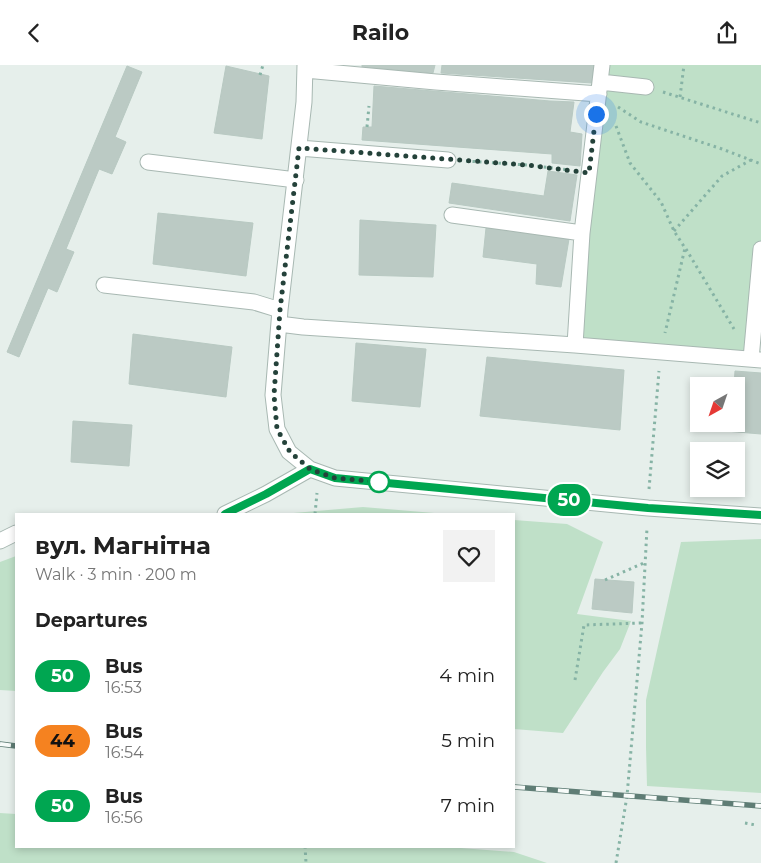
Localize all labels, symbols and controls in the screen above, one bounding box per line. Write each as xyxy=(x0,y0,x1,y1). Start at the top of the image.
icon: back xyxy=(20,19,48,47)
text: Railo xyxy=(352,19,409,46)
icon: share xyxy=(713,19,741,47)
your location xyxy=(584,102,609,127)
north arrow xyxy=(690,377,745,433)
map controls xyxy=(690,377,745,497)
button: layers xyxy=(690,442,745,497)
unlabelled marker xyxy=(368,471,390,493)
line badge: 50 xyxy=(546,484,592,516)
text: 50 xyxy=(558,489,580,511)
button: heart xyxy=(443,530,495,582)
text: вул. Магнітна xyxy=(35,531,211,560)
text: Walk · 3 min · 200 m xyxy=(35,565,197,584)
text: Departures xyxy=(35,609,147,632)
text: Bus xyxy=(105,655,143,678)
text: 4 min xyxy=(439,664,495,687)
text: 50 xyxy=(51,665,74,687)
text: 16:53 xyxy=(105,678,142,697)
text: Bus xyxy=(105,720,143,743)
text: 5 min xyxy=(441,729,495,752)
text: 44 xyxy=(50,730,75,752)
text: 16:54 xyxy=(105,743,144,762)
text: Bus xyxy=(105,785,143,808)
text: 7 min xyxy=(441,794,495,817)
text: 50 xyxy=(51,795,74,817)
text: 16:56 xyxy=(105,808,143,827)

